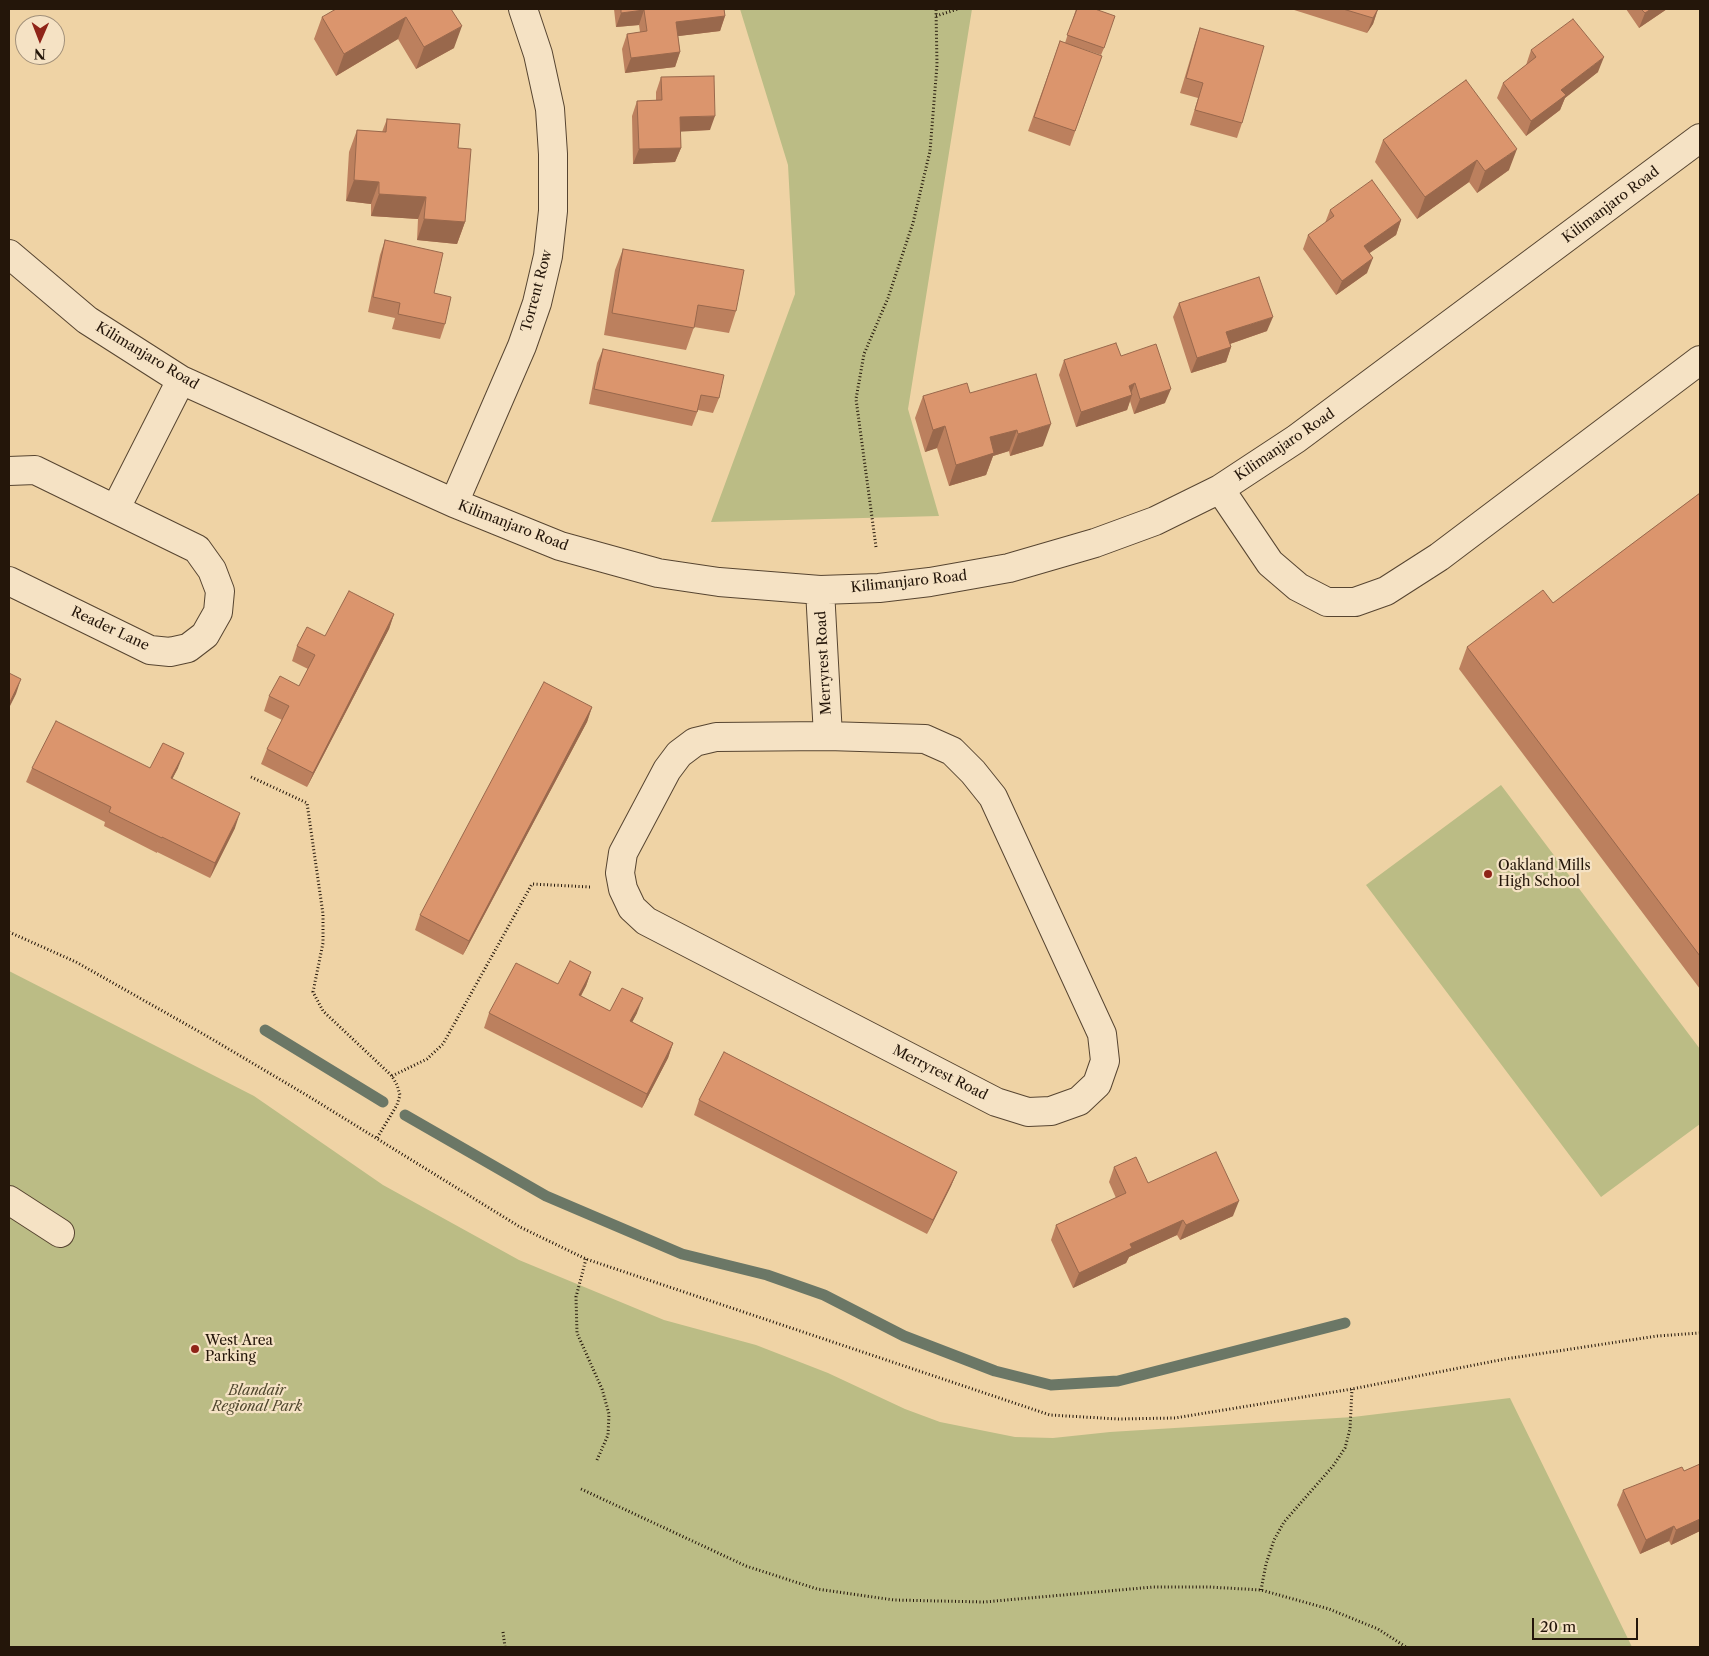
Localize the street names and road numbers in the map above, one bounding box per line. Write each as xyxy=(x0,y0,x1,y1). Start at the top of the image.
street label: Kilimanjaro Road xyxy=(1559,163,1663,247)
street label: Torrent Row xyxy=(518,248,556,334)
street label: Kilimanjaro Road xyxy=(93,319,201,393)
street label: Kilimanjaro Road xyxy=(1232,405,1338,485)
street label: Kilimanjaro Road xyxy=(455,497,571,555)
street label: Kilimanjaro Road xyxy=(850,568,968,596)
street label: Reader Lane xyxy=(68,604,152,654)
street label: Merryrest Road xyxy=(813,611,835,715)
street label: Merryrest Road xyxy=(890,1042,990,1104)

